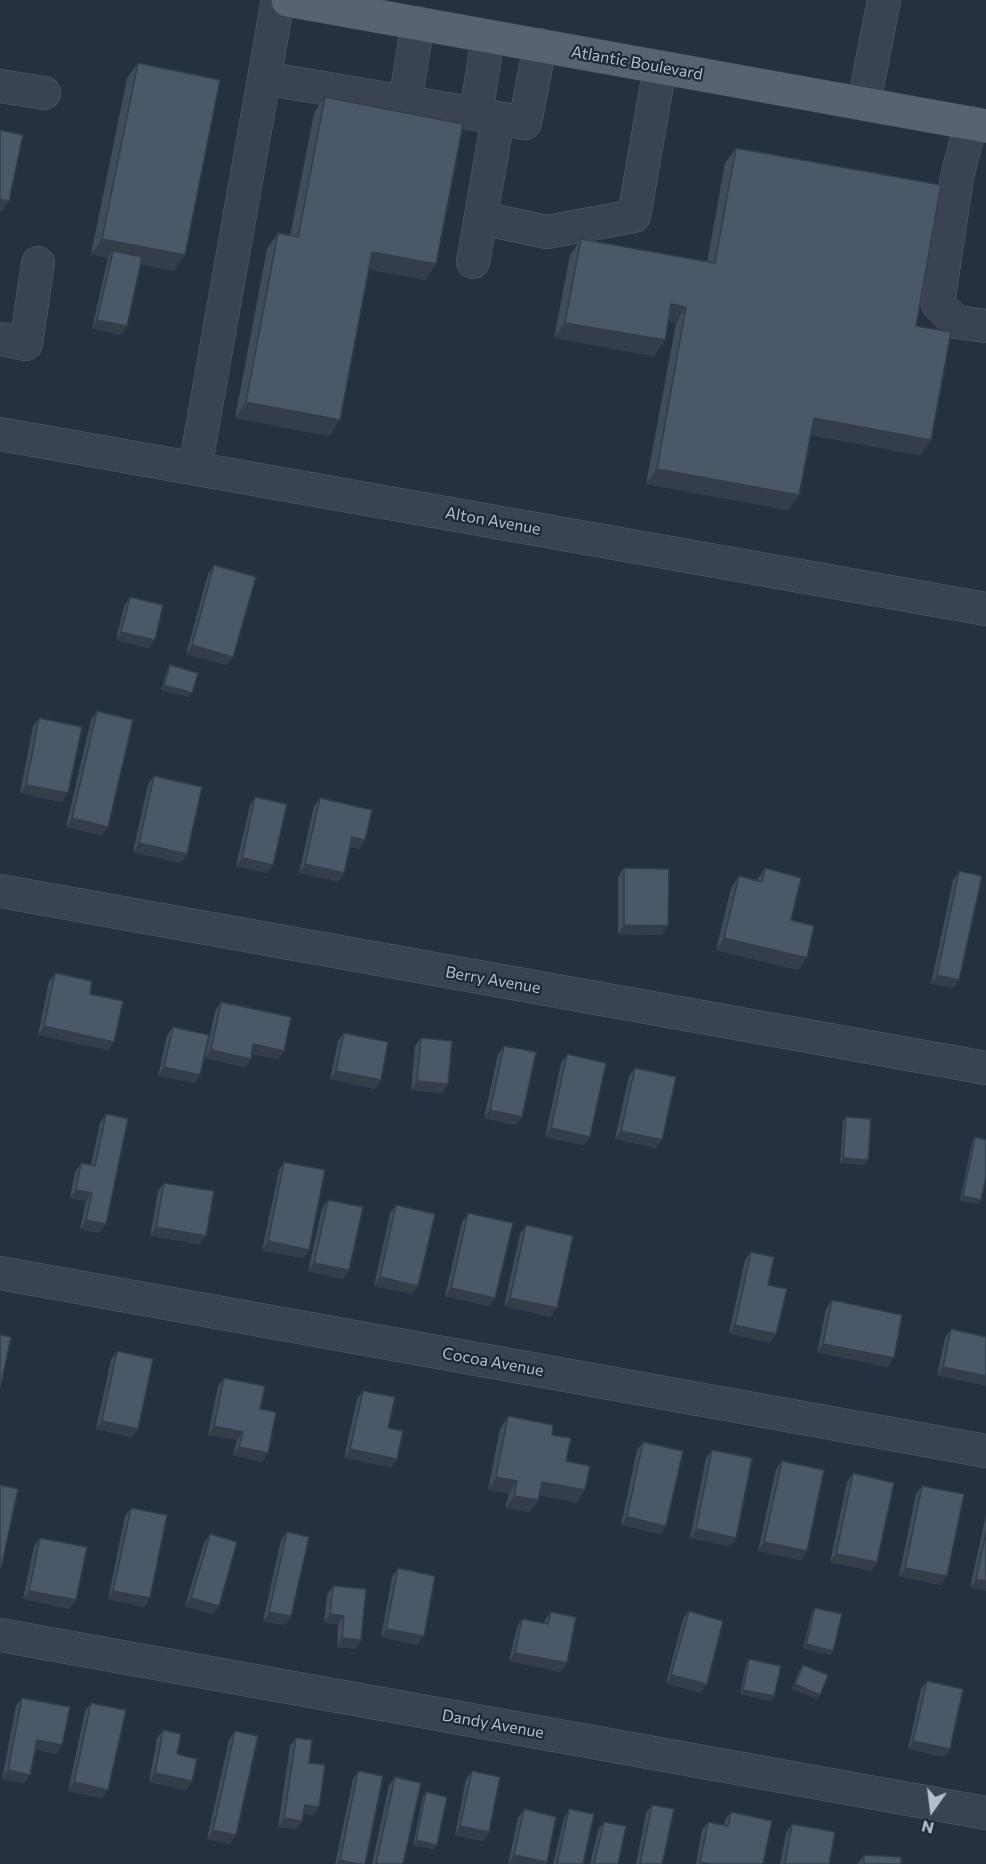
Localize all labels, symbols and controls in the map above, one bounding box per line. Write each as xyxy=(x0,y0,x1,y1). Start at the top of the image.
street label: Atlantic Boulevard xyxy=(570,42,704,84)
street label: Alton Avenue xyxy=(444,503,542,539)
street label: Berry Avenue xyxy=(444,962,542,998)
street label: Cocoa Avenue xyxy=(441,1344,545,1380)
street label: Dandy Avenue xyxy=(440,1706,546,1742)
north arrow xyxy=(902,1780,962,1840)
text: N xyxy=(919,1817,936,1839)

